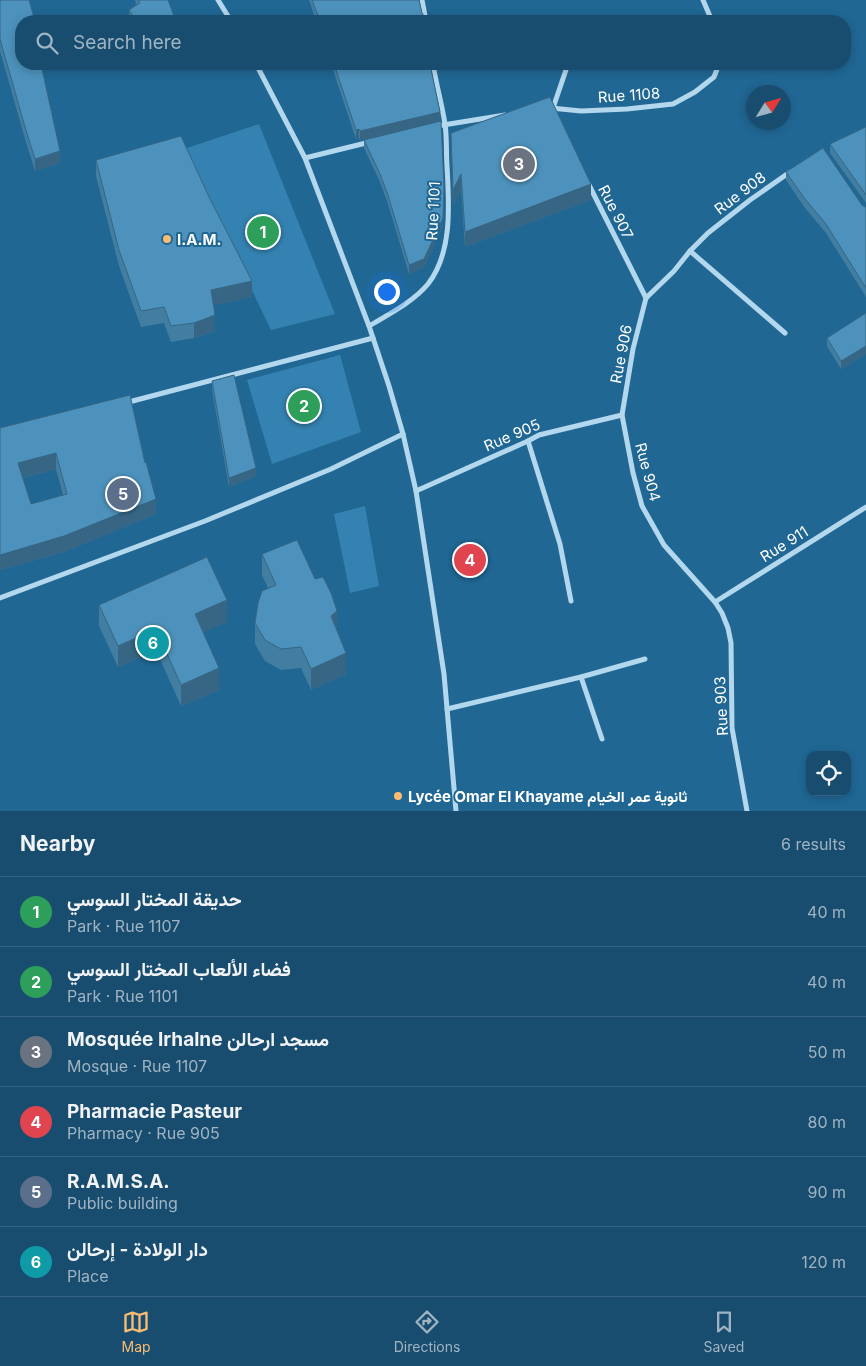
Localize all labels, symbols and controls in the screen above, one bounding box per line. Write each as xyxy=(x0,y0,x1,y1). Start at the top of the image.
search box xyxy=(15,15,851,70)
icon: search xyxy=(33,29,61,57)
text: Search here xyxy=(73,31,182,54)
street label: Rue 1108 xyxy=(597,83,661,107)
north arrow xyxy=(746,85,791,130)
pin: 3 xyxy=(503,145,535,183)
street label: Rue 908 xyxy=(711,167,769,219)
street label: Rue 1101 xyxy=(422,181,444,241)
street label: Rue 907 xyxy=(594,182,638,242)
pin: 1 xyxy=(247,213,279,251)
place label: I.A.M. xyxy=(177,230,221,249)
marker: I.A.M. xyxy=(161,233,173,245)
your location xyxy=(374,279,400,305)
street label: Rue 906 xyxy=(606,323,636,385)
pin: 2 xyxy=(288,387,320,425)
street label: Rue 905 xyxy=(481,415,543,455)
street label: Rue 904 xyxy=(631,441,665,503)
pin: 5 xyxy=(107,475,139,513)
street label: Rue 911 xyxy=(756,522,812,566)
pin: 4 xyxy=(454,541,486,579)
pin: 6 xyxy=(137,624,169,662)
street label: Rue 903 xyxy=(710,676,732,736)
map controls xyxy=(806,751,851,796)
button: locate xyxy=(806,751,851,796)
place label: Lycée Omar El Khayame ثانوية عمر الخيام xyxy=(408,787,687,807)
marker: Lycée Omar El Khayame ثانوية عمر الخيام xyxy=(392,790,404,802)
text: Nearby xyxy=(20,831,95,856)
text: 6 results xyxy=(781,834,846,854)
text: حديقة المختار السوسي xyxy=(67,888,242,911)
text: 1 xyxy=(33,902,39,922)
text: 40 m xyxy=(807,902,846,922)
text: Park · Rue 1107 xyxy=(67,916,180,936)
text: فضاء الألعاب المختار السوسي xyxy=(67,958,291,981)
text: 2 xyxy=(31,972,41,992)
text: 40 m xyxy=(807,972,846,992)
text: Park · Rue 1101 xyxy=(67,986,178,1006)
text: Mosquée Irhalne مسجد ارحالن xyxy=(67,1028,329,1051)
text: 3 xyxy=(31,1042,41,1062)
text: 50 m xyxy=(808,1042,846,1062)
text: Mosque · Rue 1107 xyxy=(67,1056,207,1076)
text: Pharmacie Pasteur xyxy=(67,1100,242,1123)
text: 4 xyxy=(31,1112,41,1132)
text: 80 m xyxy=(807,1112,846,1132)
text: Pharmacy · Rue 905 xyxy=(67,1123,220,1143)
text: R.A.M.S.A. xyxy=(67,1170,170,1193)
text: 5 xyxy=(31,1182,41,1202)
text: 90 m xyxy=(807,1182,846,1202)
text: Public building xyxy=(67,1193,178,1213)
text: دار الولادة - إرحالن xyxy=(67,1238,208,1261)
text: 6 xyxy=(31,1252,41,1272)
text: 120 m xyxy=(801,1252,846,1272)
text: Place xyxy=(67,1266,109,1286)
tab: Map xyxy=(122,1308,151,1355)
tab: Directions xyxy=(394,1308,460,1355)
tab: Saved xyxy=(703,1308,744,1355)

